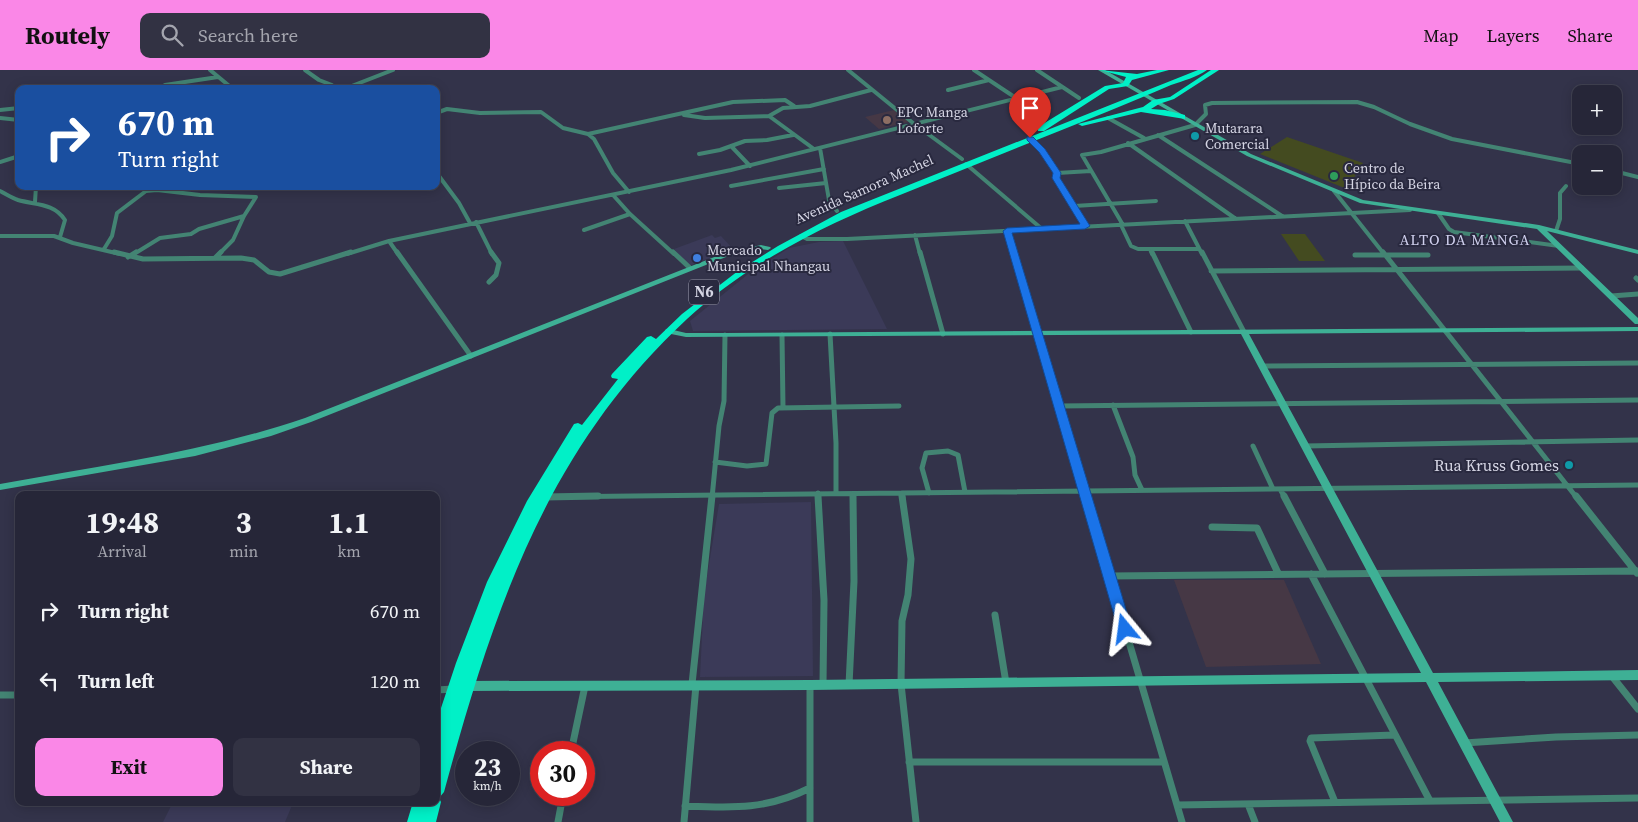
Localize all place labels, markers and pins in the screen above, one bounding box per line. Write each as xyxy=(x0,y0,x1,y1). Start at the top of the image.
pin xyxy=(1009,87,1051,138)
place label: EPC Manga Loforte xyxy=(897,102,969,138)
marker: EPC Manga Loforte xyxy=(881,114,893,126)
place label: Mutarara Comercial xyxy=(1205,118,1269,154)
marker: Mutarara Comercial xyxy=(1189,130,1201,142)
place label: Centro de Hípico da Beira xyxy=(1344,158,1441,194)
marker: Centro de Hípico da Beira xyxy=(1328,170,1340,182)
place label: Mercado Municipal Nhangau xyxy=(707,240,830,276)
marker: Mercado Municipal Nhangau xyxy=(691,252,703,264)
place label: Rua Kruss Gomes xyxy=(1434,454,1559,476)
marker: Rua Kruss Gomes xyxy=(1563,459,1575,471)

